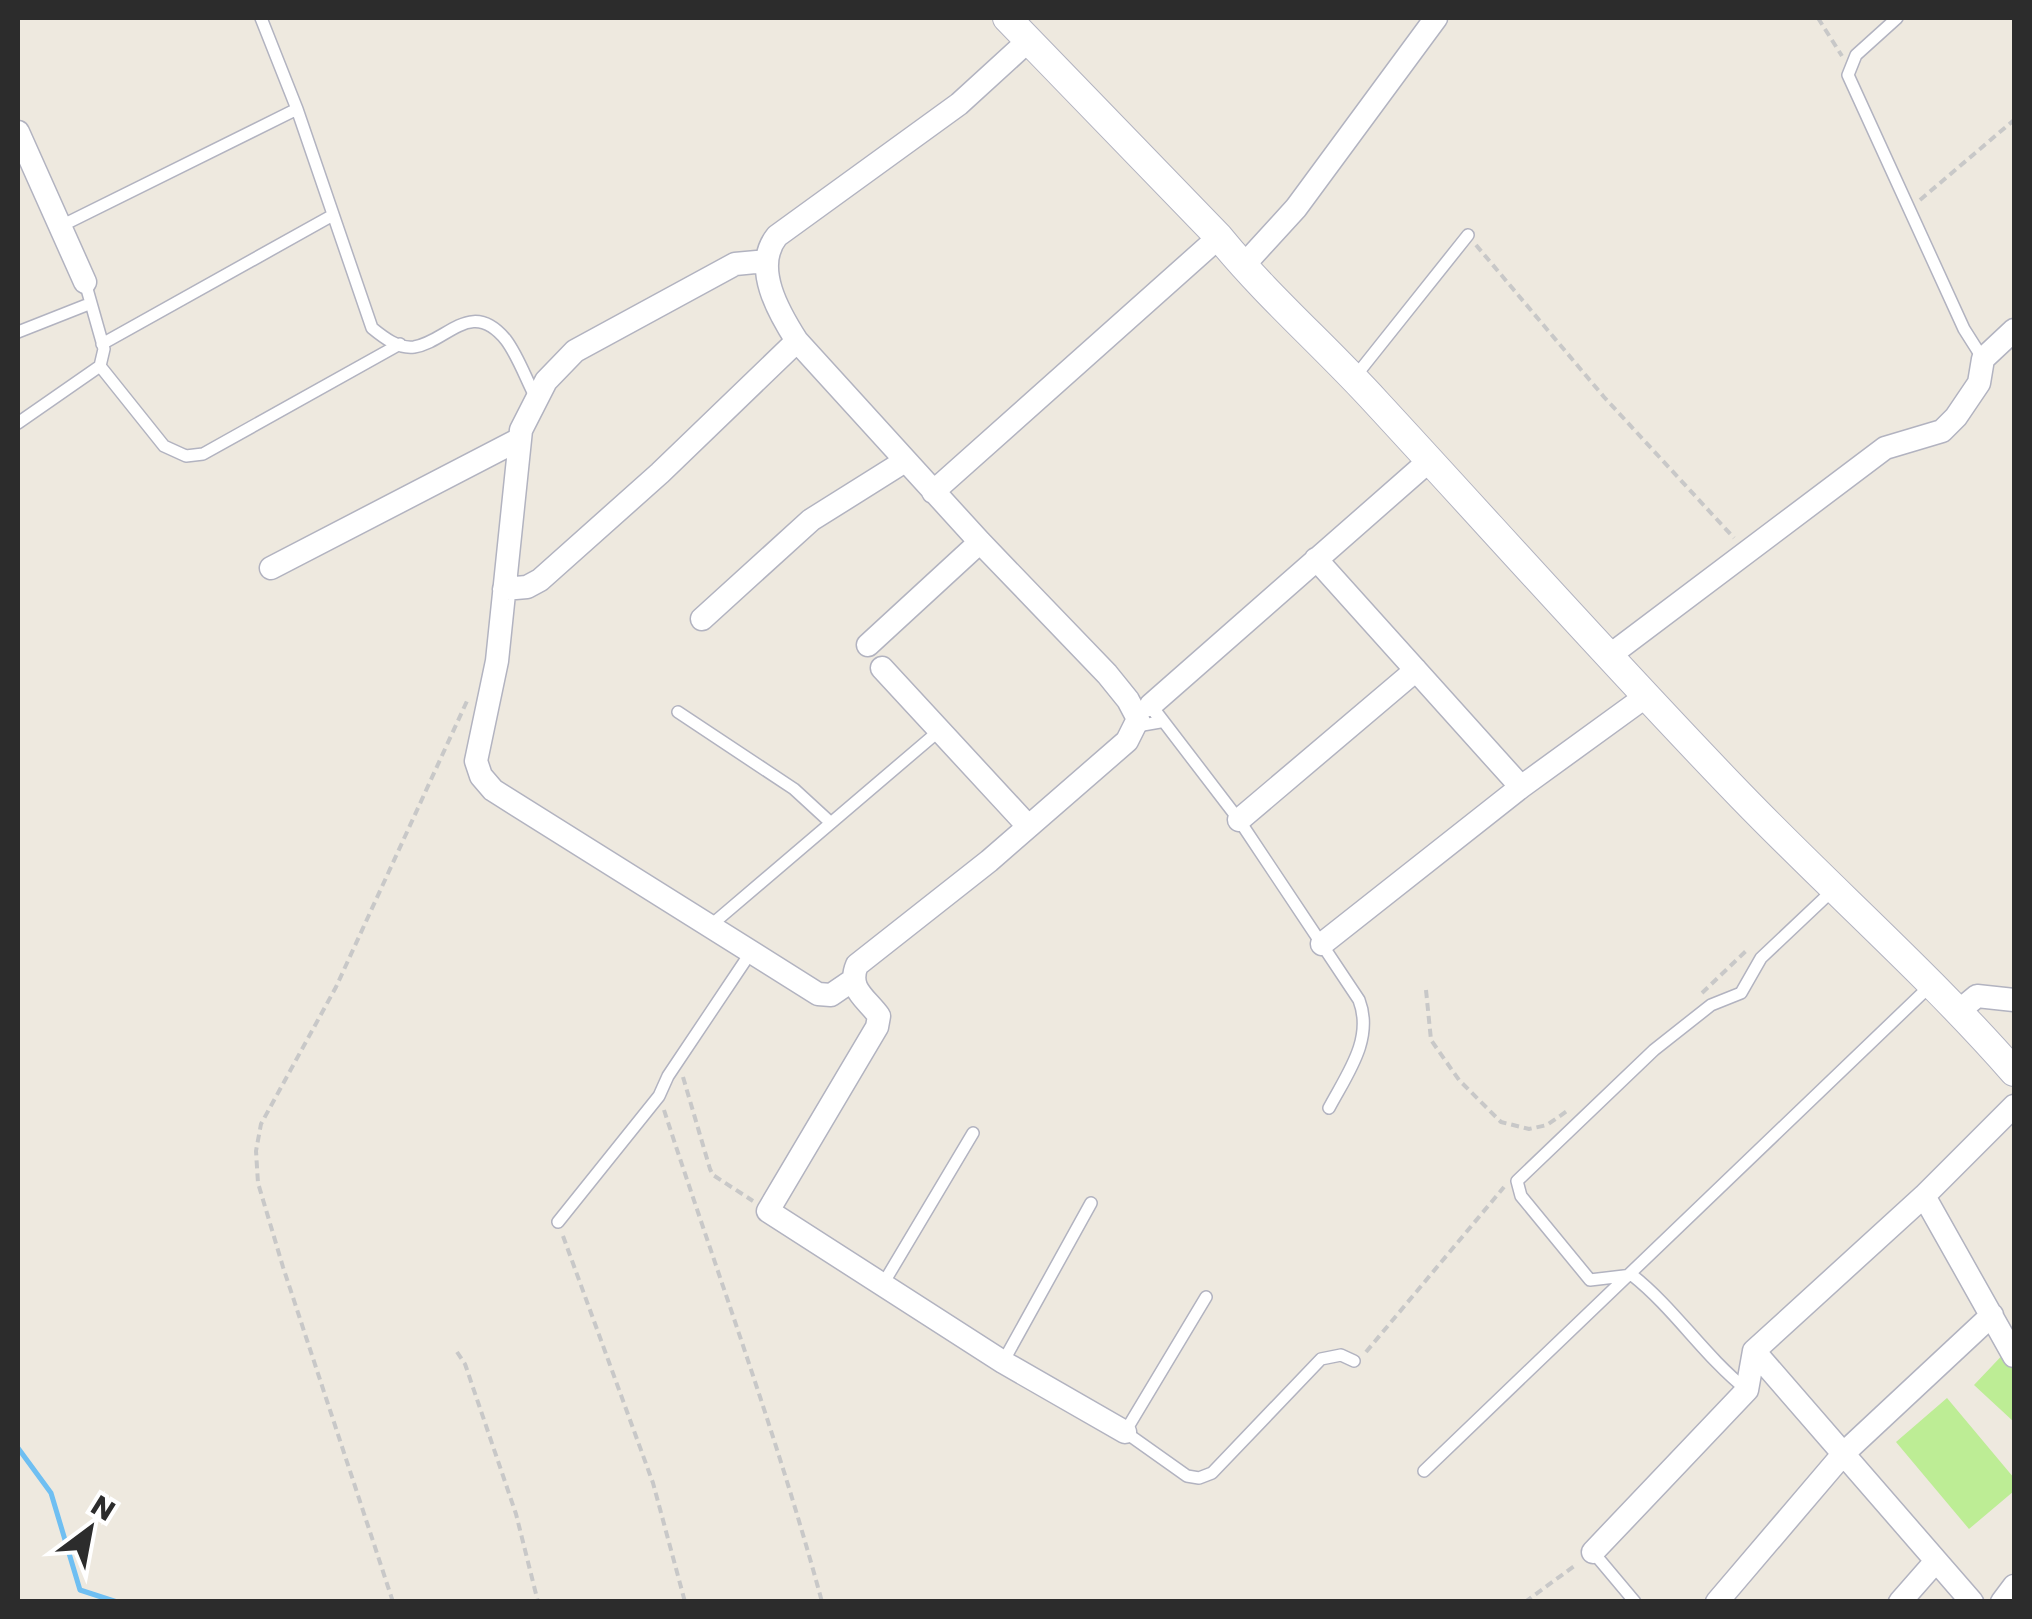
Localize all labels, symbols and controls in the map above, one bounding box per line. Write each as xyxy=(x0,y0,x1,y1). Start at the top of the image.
north arrow xyxy=(40,1479,140,1579)
text: N xyxy=(84,1486,122,1530)

